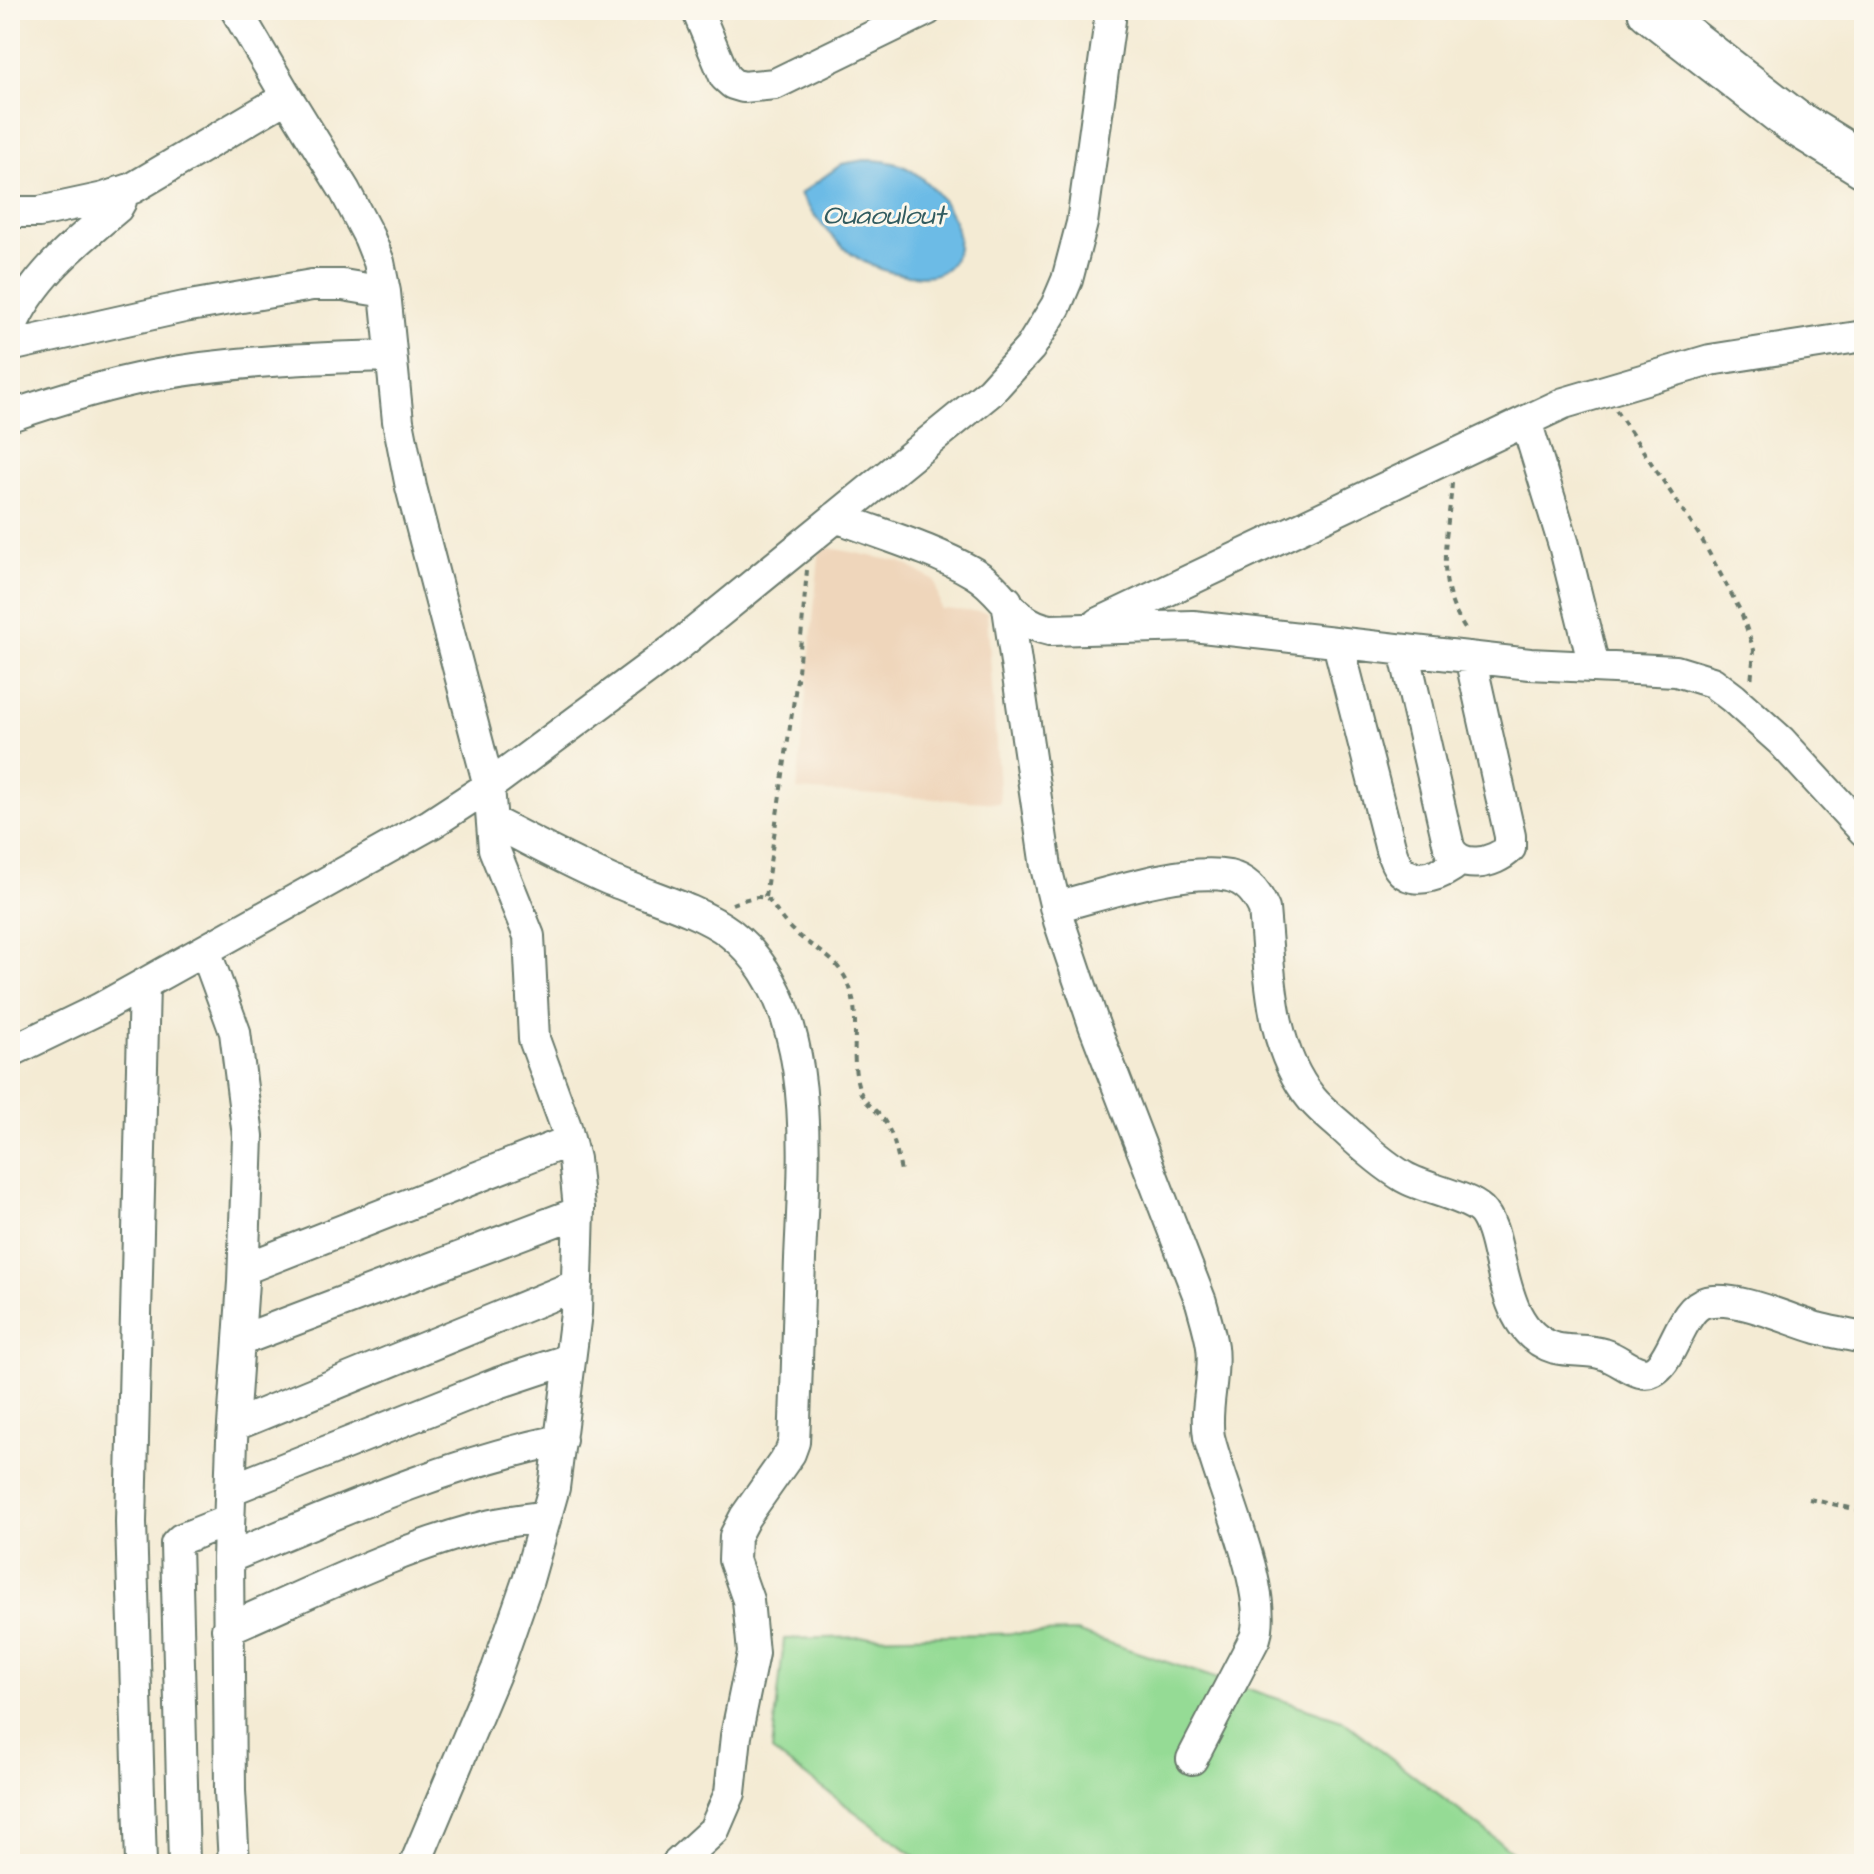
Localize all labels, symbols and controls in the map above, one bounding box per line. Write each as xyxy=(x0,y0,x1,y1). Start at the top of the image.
water label: Ouaoulout xyxy=(823,196,948,235)

